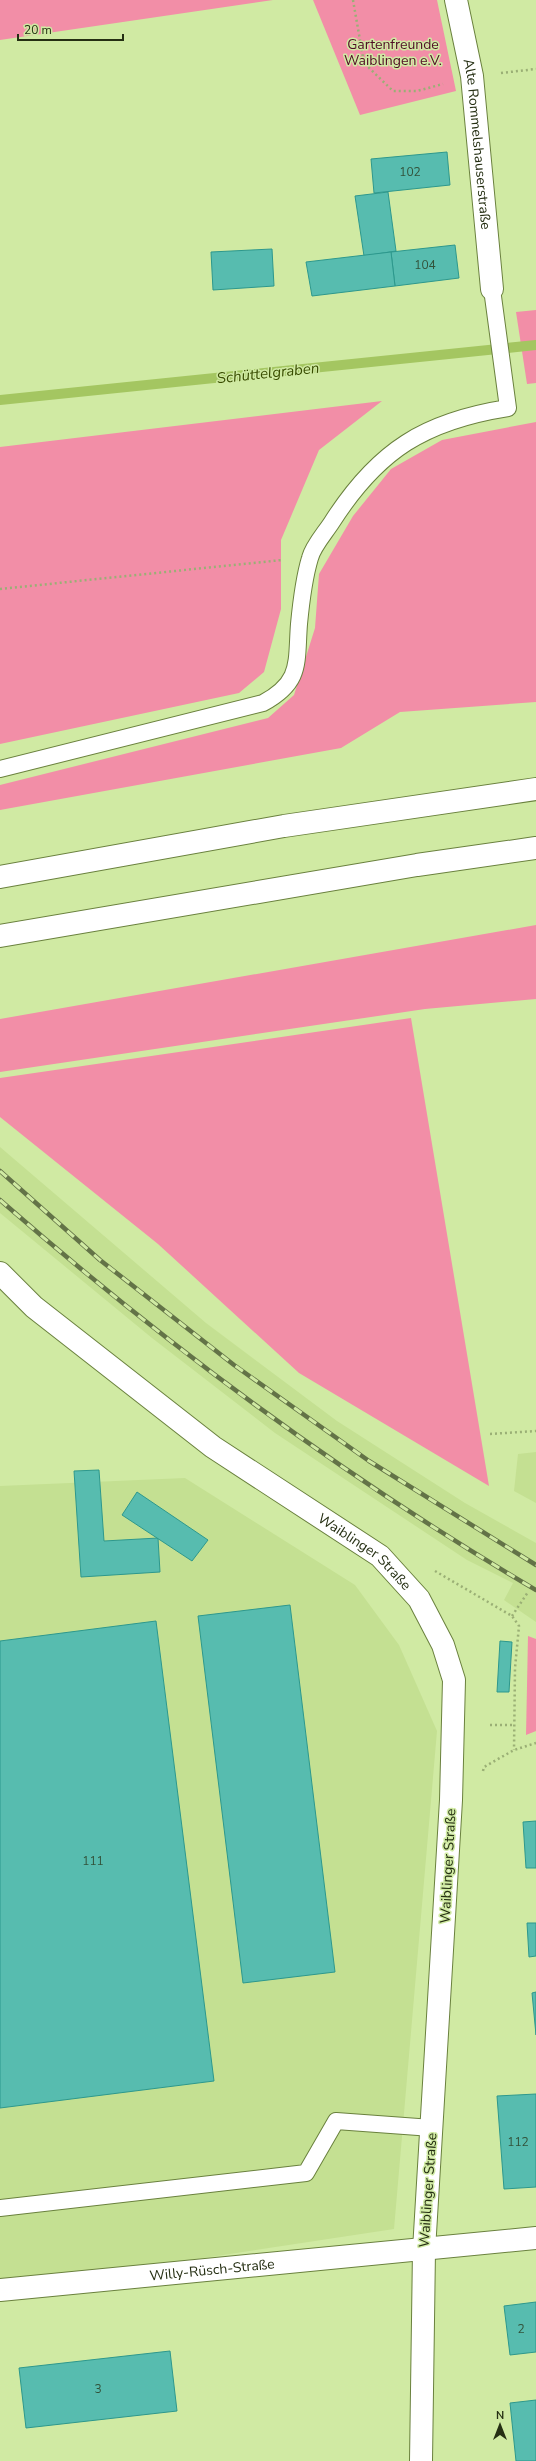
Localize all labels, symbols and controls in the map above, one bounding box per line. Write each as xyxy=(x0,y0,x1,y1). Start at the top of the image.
scale bar xyxy=(18,16,123,42)
text: 20 m xyxy=(24,22,52,38)
park label: Gartenfreunde Waiblingen e.V. xyxy=(344,35,442,70)
street label: Alte Rommelshauserstraße xyxy=(459,57,496,230)
house number: 102 xyxy=(399,164,421,180)
house number: 104 xyxy=(414,257,436,273)
water label: Schüttelgraben xyxy=(216,358,320,388)
street label: Waiblinger Straße xyxy=(314,1509,416,1594)
street label: Waiblinger Straße xyxy=(436,1808,460,1924)
house number: 111 xyxy=(82,1853,104,1869)
street label: Waiblinger Straße xyxy=(415,2132,441,2248)
house number: 112 xyxy=(507,2134,529,2150)
street label: Willy-Rüsch-Straße xyxy=(149,2254,275,2285)
house number: 2 xyxy=(517,2321,525,2337)
house number: 3 xyxy=(94,2381,102,2397)
north arrow xyxy=(480,2405,520,2445)
text: N xyxy=(496,2408,504,2423)

